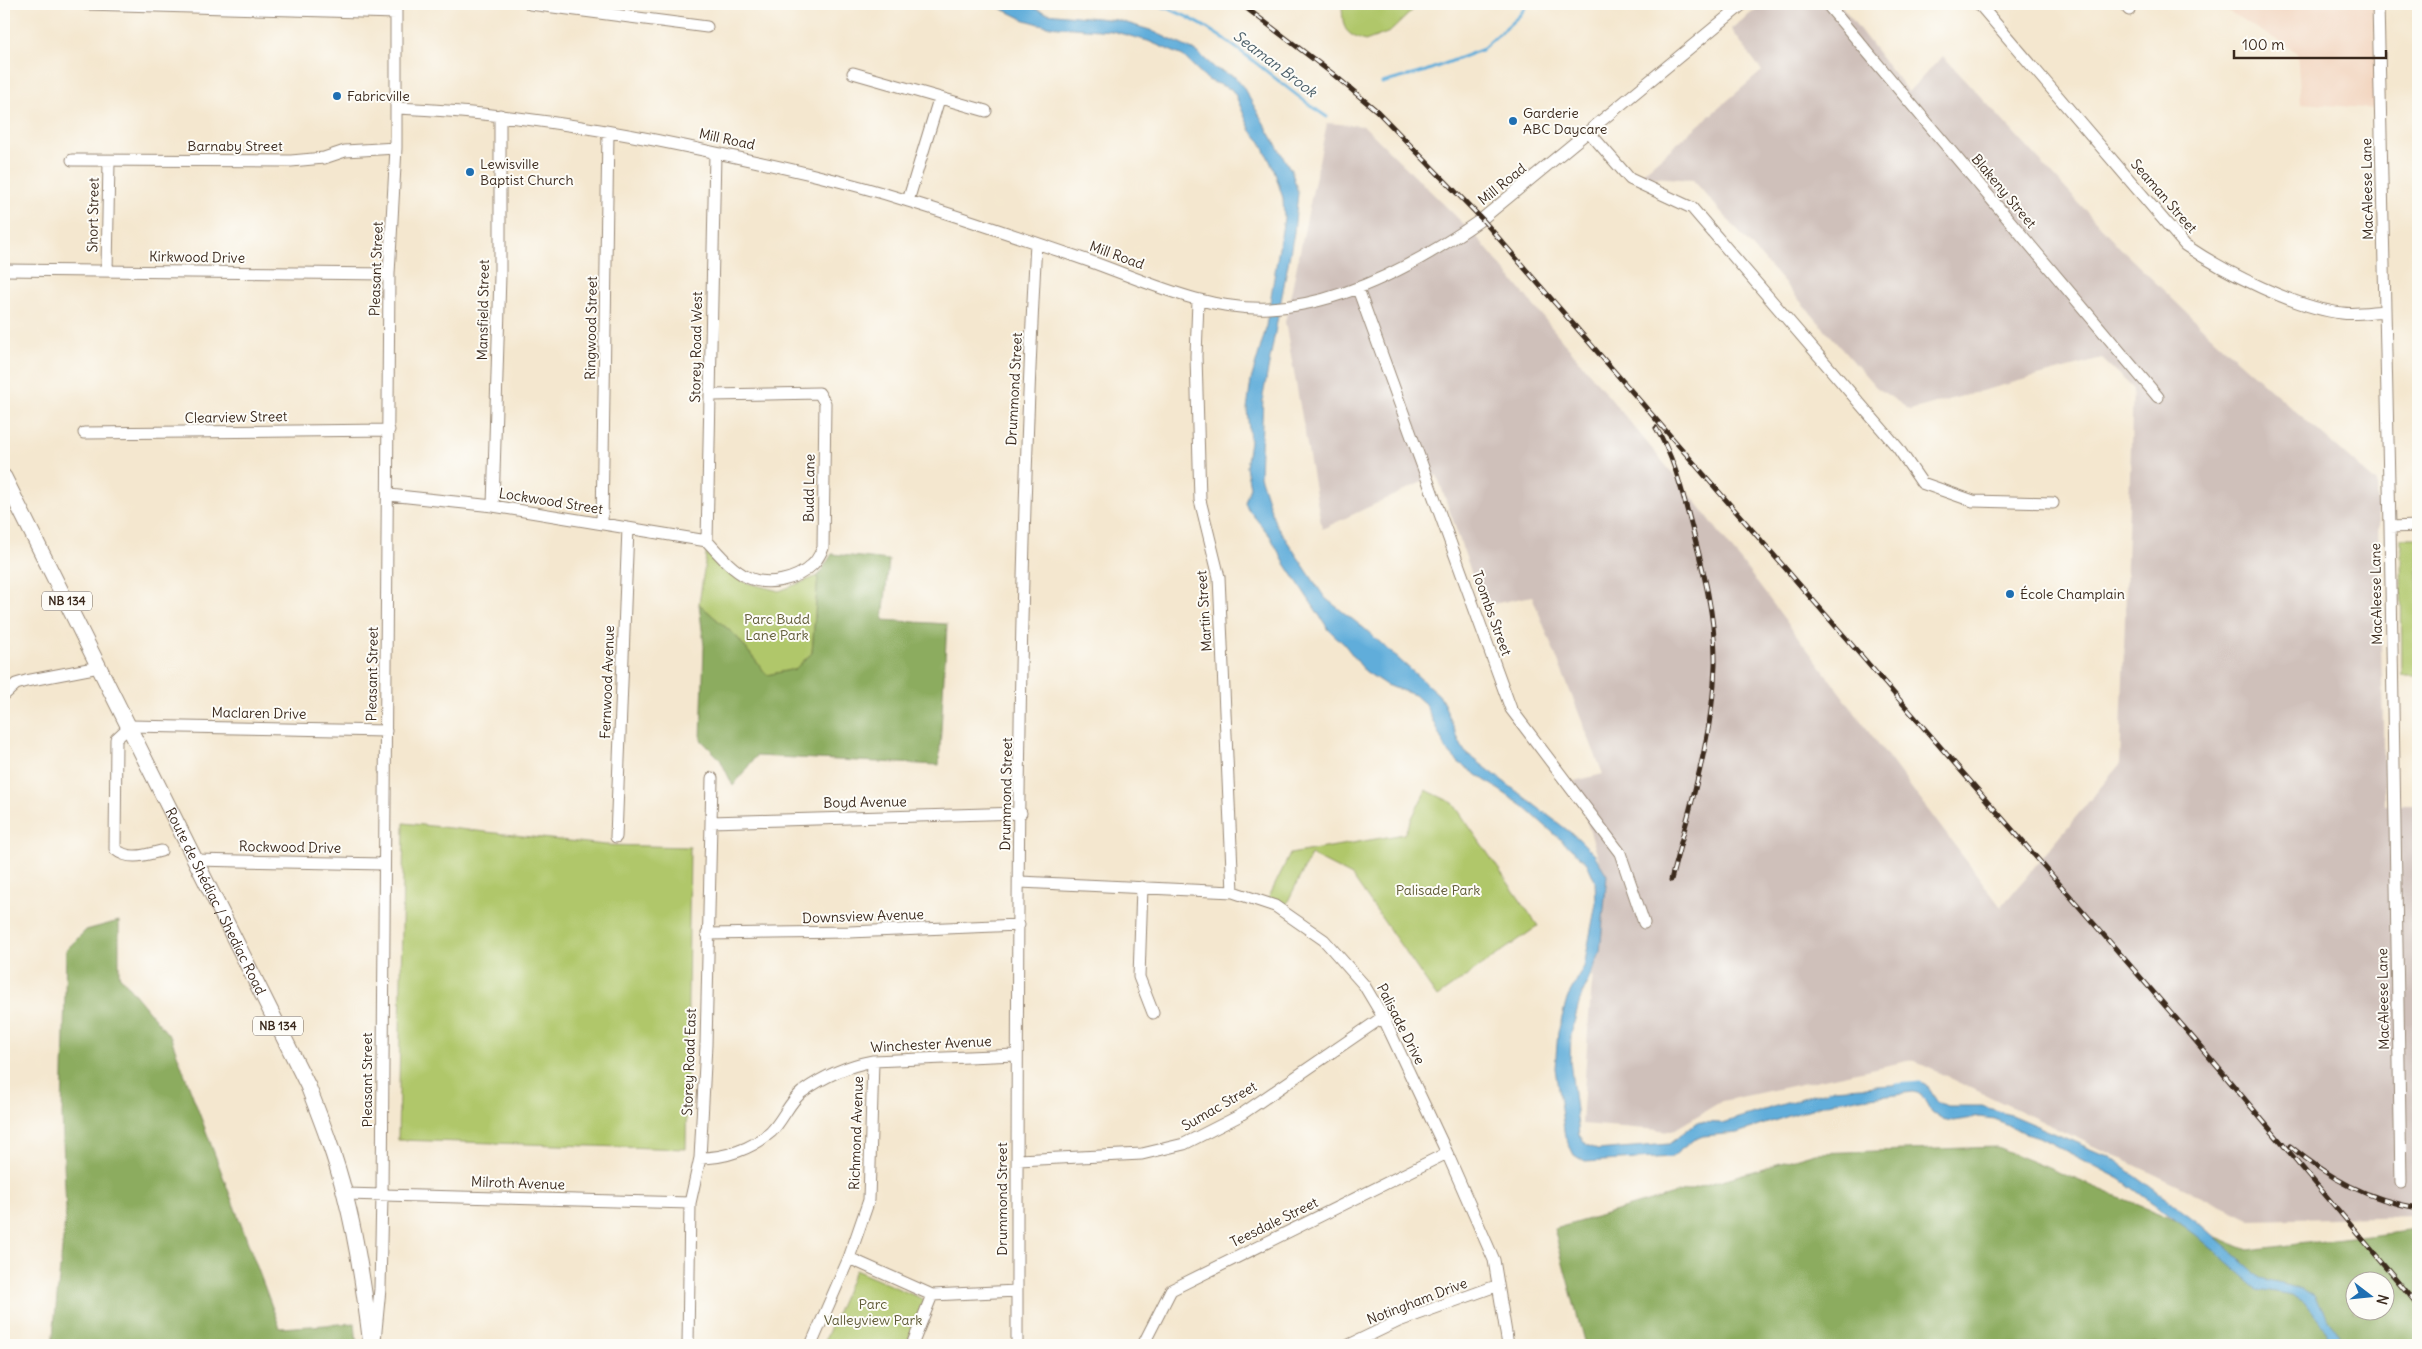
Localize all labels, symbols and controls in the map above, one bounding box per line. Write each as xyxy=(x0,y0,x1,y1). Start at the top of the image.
water label: Seaman Brook xyxy=(1230,26,1322,102)
scale bar xyxy=(2234,28,2387,60)
text: 100 m xyxy=(2242,35,2284,54)
place label: Fabricville xyxy=(347,87,410,105)
marker: Fabricville xyxy=(331,90,343,102)
place label: Garderie ABC Daycare xyxy=(1523,104,1607,138)
marker: Garderie ABC Daycare xyxy=(1507,115,1519,127)
street label: Mill Road xyxy=(697,124,757,154)
street label: Barnaby Street xyxy=(187,137,283,155)
street label: MacAleese Lane xyxy=(2357,138,2377,240)
street label: Blakeny Street xyxy=(1968,150,2041,232)
place label: Lewisville Baptist Church xyxy=(480,155,574,189)
street label: Seaman Street xyxy=(2127,155,2201,237)
street label: Mill Road xyxy=(1474,159,1530,209)
marker: Lewisville Baptist Church xyxy=(464,166,476,178)
street label: Short Street xyxy=(83,177,103,253)
street label: Pleasant Street xyxy=(365,221,387,317)
street label: Mill Road xyxy=(1087,237,1147,273)
street label: Kirkwood Drive xyxy=(149,247,245,267)
street label: Mansfield Street xyxy=(473,259,493,361)
street label: Ringwood Street xyxy=(581,276,601,380)
street label: Storey Road West xyxy=(686,291,706,403)
street label: Drummond Street xyxy=(1002,332,1026,446)
street label: Clearview Street xyxy=(184,407,288,427)
street label: Budd Lane xyxy=(799,454,819,522)
street label: Lockwood Street xyxy=(498,484,605,518)
street label: MacAleese Lane xyxy=(2366,543,2386,645)
street label: Toombs Street xyxy=(1468,568,1516,658)
street label: Martin Street xyxy=(1192,569,1216,652)
place label: École Champlain xyxy=(2020,585,2125,603)
marker: École Champlain xyxy=(2004,588,2016,600)
road number: NB 134 xyxy=(42,592,92,610)
park label: Parc Budd Lane Park xyxy=(744,610,810,644)
street label: Fernwood Avenue xyxy=(596,625,618,739)
street label: Pleasant Street xyxy=(362,626,382,722)
street label: Maclaren Drive xyxy=(211,703,307,723)
street label: Drummond Street xyxy=(996,737,1016,851)
street label: Boyd Avenue xyxy=(823,792,907,812)
street label: Route de Shédiac / Shediac Road xyxy=(161,804,270,998)
street label: Rockwood Drive xyxy=(239,837,341,857)
park label: Palisade Park xyxy=(1396,881,1480,899)
street label: Downsview Avenue xyxy=(802,905,924,927)
street label: MacAleese Lane xyxy=(2373,948,2393,1050)
street label: Palisade Drive xyxy=(1373,980,1429,1068)
street label: Storey Road East xyxy=(678,1008,700,1116)
road number: NB 134 xyxy=(253,1016,303,1036)
street label: Pleasant Street xyxy=(358,1032,376,1127)
street label: Winchester Avenue xyxy=(870,1032,992,1056)
street label: Richmond Avenue xyxy=(845,1076,867,1190)
street label: Sumac Street xyxy=(1178,1077,1260,1135)
street label: Drummond Street xyxy=(993,1142,1011,1256)
street label: Milroth Avenue xyxy=(471,1172,565,1194)
street label: Teesdale Street xyxy=(1227,1193,1321,1251)
north arrow xyxy=(2344,1272,2394,1322)
street label: Notingham Drive xyxy=(1364,1274,1470,1328)
text: N xyxy=(2373,1292,2392,1307)
park label: Parc Valleyview Park xyxy=(824,1295,922,1329)

